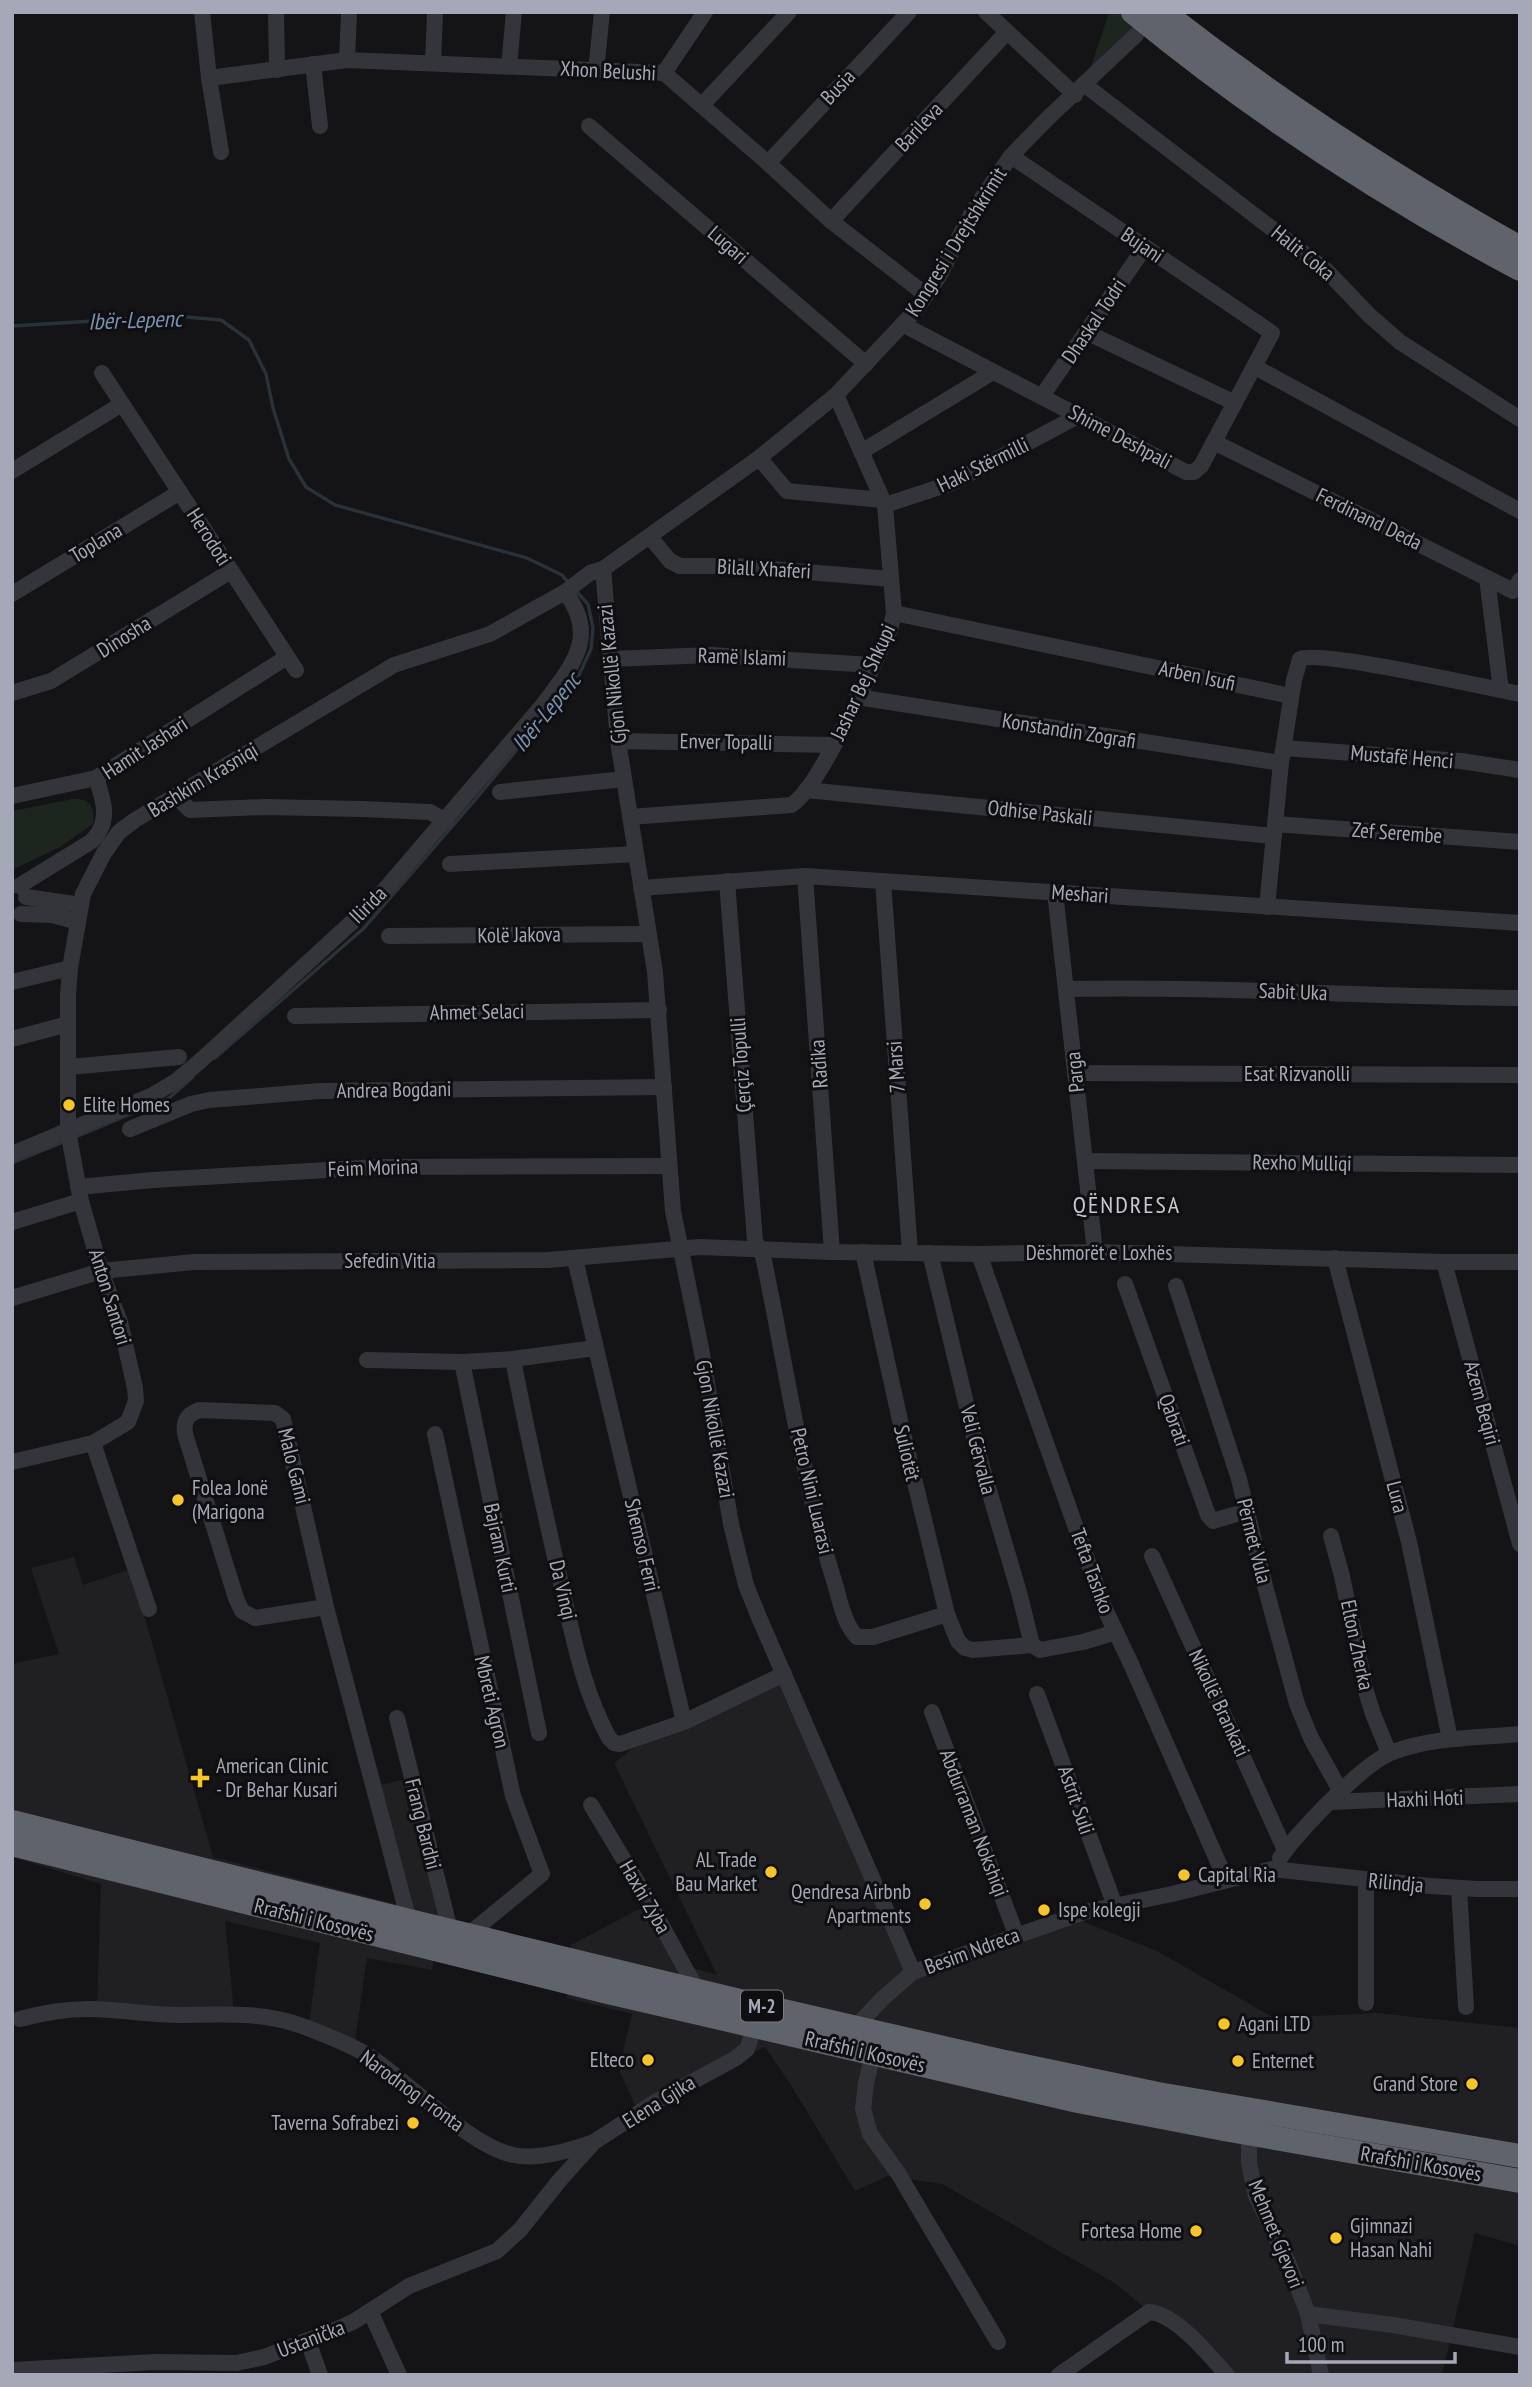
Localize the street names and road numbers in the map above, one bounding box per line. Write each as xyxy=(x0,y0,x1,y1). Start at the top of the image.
street label: Xhon Belushi xyxy=(559,55,657,86)
street label: Busia xyxy=(814,63,861,110)
street label: Barileva xyxy=(889,96,948,157)
street label: Kongresi i Drejtshkrimit xyxy=(899,162,1012,321)
street label: Halit Coka xyxy=(1266,219,1341,286)
street label: Lugari xyxy=(702,220,754,270)
street label: Bujani xyxy=(1116,221,1169,269)
street label: Dhaskal Todri xyxy=(1055,273,1132,368)
street label: Shime Deshpali xyxy=(1064,398,1176,475)
street label: Haki Stërmilli xyxy=(933,431,1033,498)
street label: Ferdinand Deda xyxy=(1312,481,1427,556)
street label: Herodoti xyxy=(181,503,238,571)
street label: Toplana xyxy=(65,516,127,569)
street label: Bilall Xhaferi xyxy=(716,553,812,584)
street label: Gjon Nikollë Kazazi xyxy=(591,603,632,745)
street label: Dinosha xyxy=(92,610,156,664)
street label: Jashar Bej Shkupi xyxy=(823,619,901,745)
street label: Ramë Islami xyxy=(697,641,787,672)
street label: Arben Isufi xyxy=(1156,654,1238,697)
street label: Konstandin Zografi xyxy=(1000,707,1138,754)
street label: Hamit Jashari xyxy=(97,710,193,785)
street label: Enver Topalli xyxy=(679,727,773,756)
street label: Bashkim Krasniqi xyxy=(143,736,263,823)
street label: Mustafë Henci xyxy=(1349,739,1455,774)
street label: Odhise Paskali xyxy=(986,794,1094,831)
street label: Zef Serembe xyxy=(1351,816,1443,849)
street label: Meshari xyxy=(1051,878,1109,909)
street label: Ilirida xyxy=(343,880,392,929)
street label: Kolë Jakova xyxy=(477,920,561,949)
street label: Sabit Uka xyxy=(1258,977,1328,1006)
street label: Ahmet Selaci xyxy=(429,997,525,1026)
street label: Çerçiz Topulli xyxy=(724,1017,757,1114)
street label: Radika xyxy=(803,1039,834,1089)
street label: 7 Marsi xyxy=(880,1040,911,1094)
street label: Parga xyxy=(1059,1050,1090,1094)
street label: Esat Rizvanolli xyxy=(1244,1060,1350,1087)
street label: Andrea Bogdani xyxy=(336,1075,452,1104)
street label: Rexho Mulliqi xyxy=(1252,1148,1352,1177)
street label: Feim Morina xyxy=(327,1152,419,1183)
street label: Dëshmorët e Loxhës xyxy=(1026,1239,1172,1266)
street label: Anton Santori xyxy=(83,1246,138,1348)
street label: Sefedin Vitia xyxy=(344,1247,436,1274)
street label: Gjon Nikollë Kazazi xyxy=(690,1358,741,1500)
street label: Azem Beqiri xyxy=(1458,1358,1507,1448)
street label: Qabrati xyxy=(1153,1390,1196,1450)
street label: Veli Gërvalla xyxy=(954,1402,1003,1497)
street label: Suliotët xyxy=(888,1422,927,1484)
street label: Malo Gami xyxy=(272,1425,317,1507)
street label: Petro Nini Luarasi xyxy=(785,1425,840,1556)
street label: Lura xyxy=(1381,1478,1414,1516)
street label: Shemso Ferri xyxy=(619,1496,666,1594)
street label: Përmet Vula xyxy=(1231,1496,1278,1586)
street label: Bajram Kurti xyxy=(478,1501,523,1595)
street label: Tefta Tashko xyxy=(1065,1525,1120,1617)
street label: Da Vinqi xyxy=(544,1557,583,1622)
street label: Elton Zherka xyxy=(1335,1597,1380,1692)
street label: Nikollë Brankati xyxy=(1183,1645,1256,1761)
street label: Mbreti Agron xyxy=(469,1653,516,1751)
street label: Abdurraman Nokshiqi xyxy=(934,1745,1015,1900)
street label: Astrit Suli xyxy=(1052,1762,1101,1838)
street label: Frang Bardhi xyxy=(399,1776,448,1872)
street label: Haxhi Hoti xyxy=(1386,1784,1464,1813)
street label: Haxhi Zyba xyxy=(614,1855,677,1938)
street label: Rilindja xyxy=(1367,1867,1425,1898)
street label: Rrafshi i Kosovës xyxy=(251,1892,377,1947)
street label: Besim Ndreca xyxy=(921,1921,1023,1980)
road number: M-2 xyxy=(741,1990,783,2022)
street label: Rrafshi i Kosovës xyxy=(802,2025,928,2078)
street label: Narodnog Fronta xyxy=(355,2044,470,2137)
street label: Elena Gjika xyxy=(617,2069,700,2134)
street label: Rrafshi i Kosovës xyxy=(1358,2140,1484,2187)
street label: Mehmet Gjevori xyxy=(1242,2176,1310,2292)
street label: Ustanička xyxy=(273,2313,348,2364)

